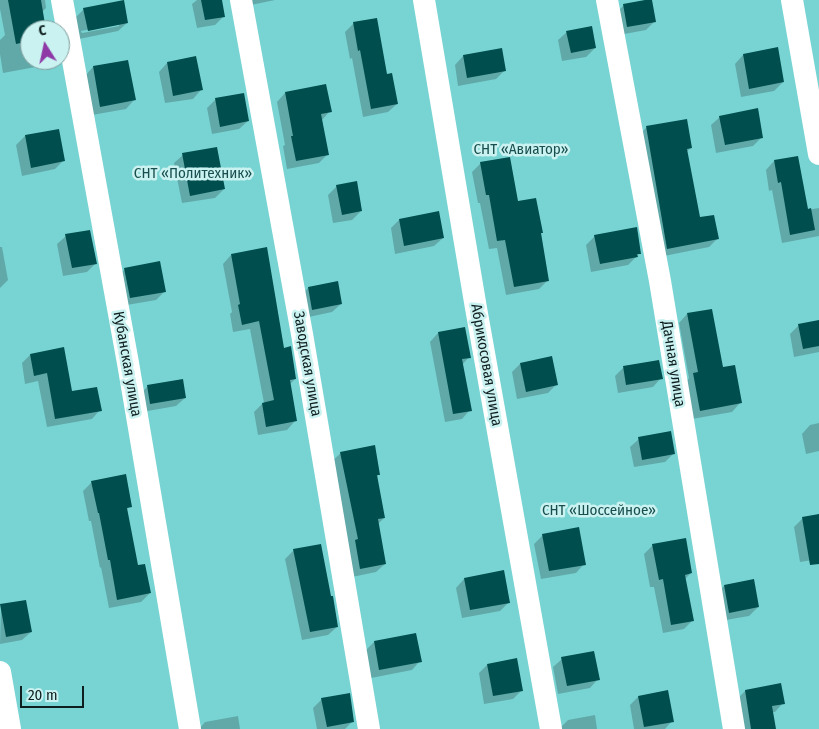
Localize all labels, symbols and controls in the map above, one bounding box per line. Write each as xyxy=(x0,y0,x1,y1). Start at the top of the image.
north arrow xyxy=(20,20,70,70)
text: С xyxy=(37,22,48,40)
park label: СНТ «Авиатор» xyxy=(473,141,569,159)
park label: СНТ «Политехник» xyxy=(134,165,252,183)
street label: Абрикосовая улица xyxy=(466,302,506,428)
street label: Кубанская улица xyxy=(109,310,145,418)
street label: Заводская улица xyxy=(289,310,325,418)
street label: Дачная улица xyxy=(657,320,689,408)
park label: СНТ «Шоссейное» xyxy=(542,502,656,520)
scale bar xyxy=(22,676,86,708)
text: 20 m xyxy=(28,686,58,704)

